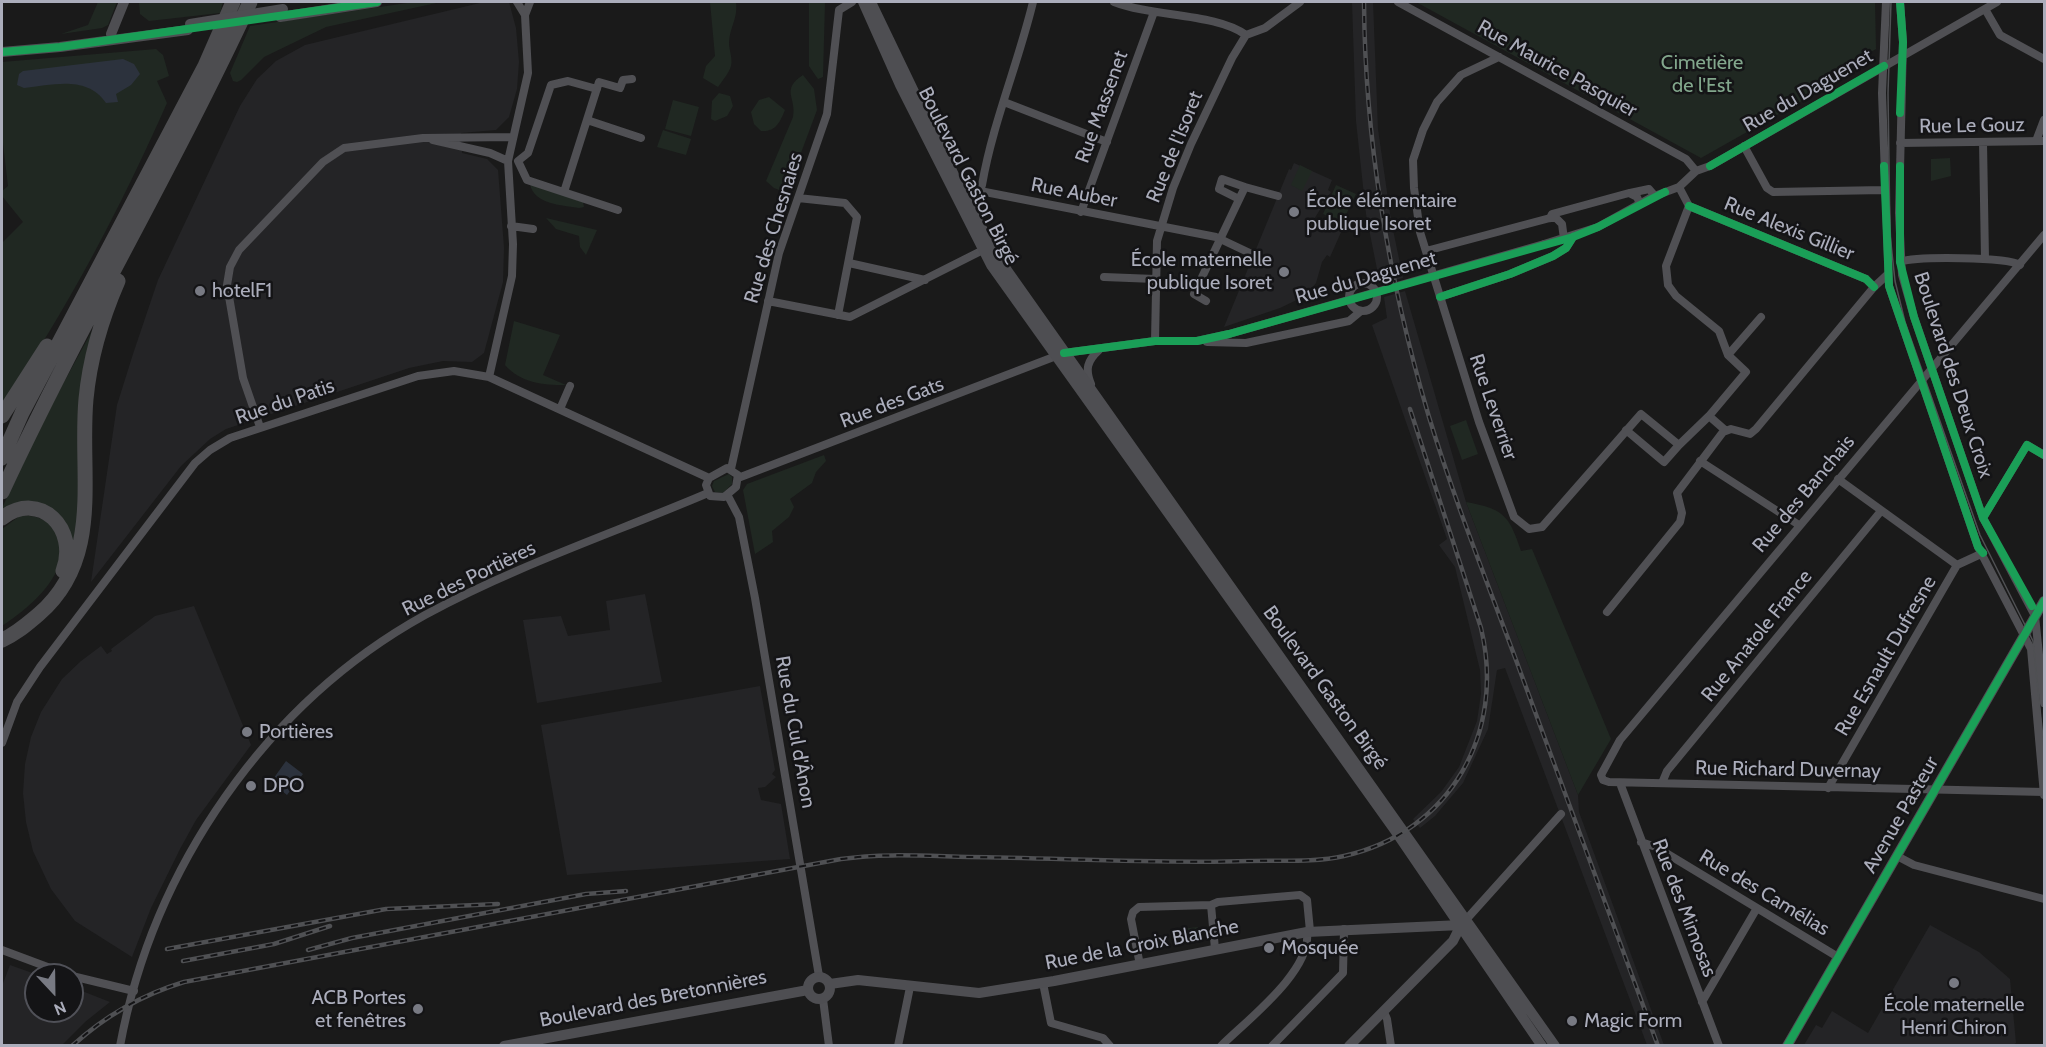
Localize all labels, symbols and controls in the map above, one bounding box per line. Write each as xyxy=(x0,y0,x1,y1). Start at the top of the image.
street label: Rue Maurice Pasquier xyxy=(1473,15,1641,123)
street label: Rue du Daguenet xyxy=(1739,44,1877,138)
street label: Rue Massenet xyxy=(1071,48,1133,166)
park label: Cimetière de l'Est xyxy=(1661,51,1743,98)
street label: Boulevard Gaston Birgé xyxy=(913,83,1023,269)
street label: Rue de l'Isoret xyxy=(1142,88,1208,206)
street label: Rue Le Gouz xyxy=(1919,113,2025,139)
street label: Rue des Chesnaies xyxy=(740,150,808,306)
street label: Rue Auber xyxy=(1029,173,1119,213)
place label: École élémentaire publique Isoret xyxy=(1306,189,1457,236)
street label: Rue Alexis Gillier xyxy=(1720,192,1858,266)
marker: École élémentaire publique Isoret xyxy=(1287,205,1301,219)
street label: Rue du Daguenet xyxy=(1293,246,1439,310)
place label: École maternelle publique Isoret xyxy=(1131,248,1272,295)
marker: École maternelle publique Isoret xyxy=(1277,265,1291,279)
street label: Boulevard des Deux Croix xyxy=(1908,269,1998,481)
place label: hotelF1 xyxy=(212,279,272,303)
marker: hotelF1 xyxy=(193,284,207,298)
street label: Rue Leverrier xyxy=(1464,351,1522,463)
street label: Rue des Gats xyxy=(837,372,947,434)
street label: Rue du Patis xyxy=(232,374,338,430)
street label: Rue des Banchais xyxy=(1748,430,1860,558)
street label: Rue des Portières xyxy=(398,536,540,622)
street label: Rue Anatole France xyxy=(1696,565,1818,707)
street label: Rue Esnault Dufresne xyxy=(1830,572,1942,740)
street label: Boulevard Gaston Birgé xyxy=(1258,602,1392,774)
street label: Rue du Cul d'Ânon xyxy=(770,654,820,810)
place label: Portières xyxy=(259,720,333,744)
marker: Portières xyxy=(240,725,254,739)
street label: Avenue Pasteur xyxy=(1858,752,1944,878)
street label: Rue Richard Duvernay xyxy=(1695,756,1881,784)
place label: DPO xyxy=(263,774,304,798)
marker: DPO xyxy=(244,779,258,793)
street label: Rue des Mimosas xyxy=(1647,835,1721,981)
street label: Rue des Camélias xyxy=(1695,845,1833,941)
street label: Rue de la Croix Blanche xyxy=(1043,914,1241,976)
place label: Mosquée xyxy=(1281,936,1358,960)
marker: Mosquée xyxy=(1262,941,1276,955)
north arrow xyxy=(24,963,84,1023)
street label: Boulevard des Bretonnières xyxy=(538,965,768,1033)
marker: École maternelle Henri Chiron xyxy=(1947,976,1961,990)
place label: ACB Portes et fenêtres xyxy=(311,986,406,1033)
place label: École maternelle Henri Chiron xyxy=(1883,993,2025,1040)
text: N xyxy=(51,997,69,1019)
marker: ACB Portes et fenêtres xyxy=(411,1002,425,1016)
place label: Magic Form xyxy=(1584,1009,1682,1033)
marker: Magic Form xyxy=(1565,1014,1579,1028)

